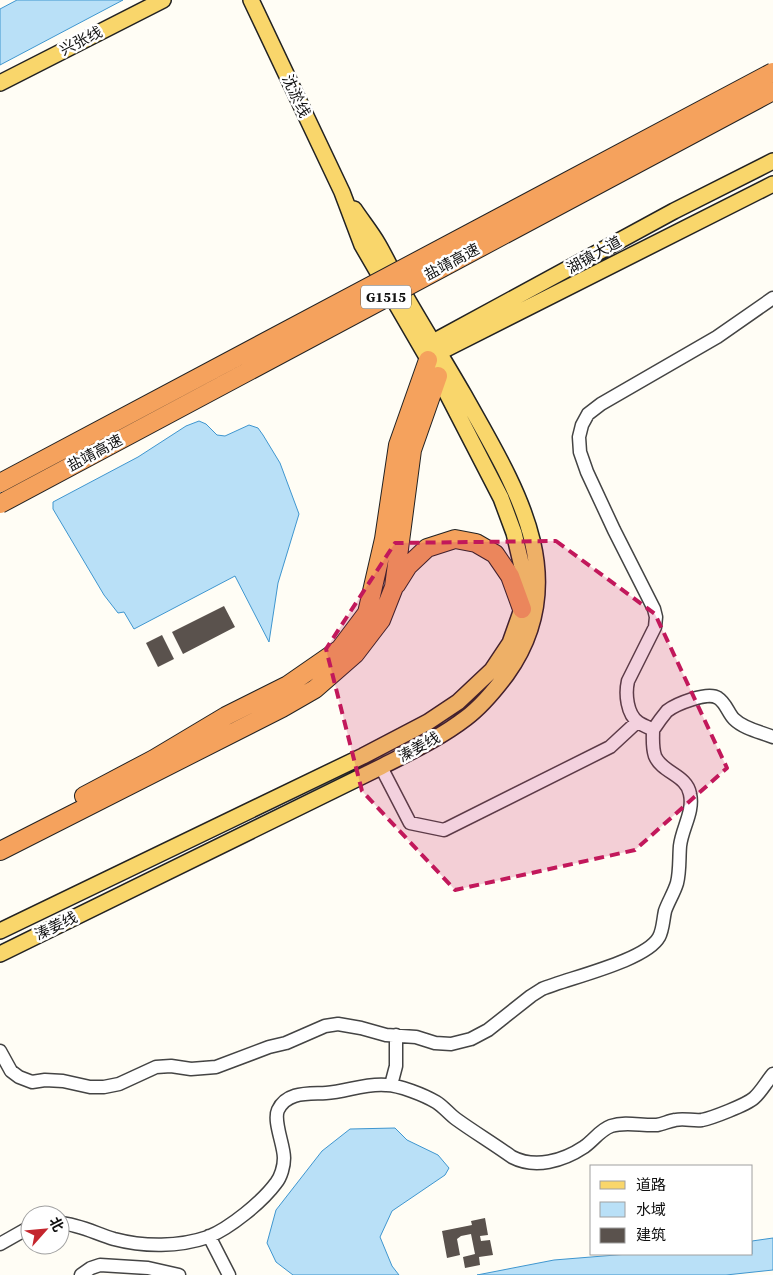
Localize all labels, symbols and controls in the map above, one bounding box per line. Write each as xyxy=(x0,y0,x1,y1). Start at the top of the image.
street label: 兴张线 xyxy=(56,21,106,60)
street label: 沈淤线 xyxy=(277,71,315,121)
street label: 湖镇大道 xyxy=(562,231,625,278)
street label: 盐靖高速 xyxy=(420,238,483,285)
road number: G1515 xyxy=(361,286,411,308)
street label: 盐靖高速 xyxy=(63,429,126,476)
street label: 溱姜线 xyxy=(394,726,444,767)
street label: 溱姜线 xyxy=(31,906,81,945)
legend xyxy=(590,1165,753,1255)
text: 道路 xyxy=(636,1174,666,1195)
text: 水域 xyxy=(636,1199,666,1220)
north arrow xyxy=(20,1205,70,1255)
text: 北 xyxy=(44,1213,69,1235)
text: 建筑 xyxy=(636,1224,666,1245)

